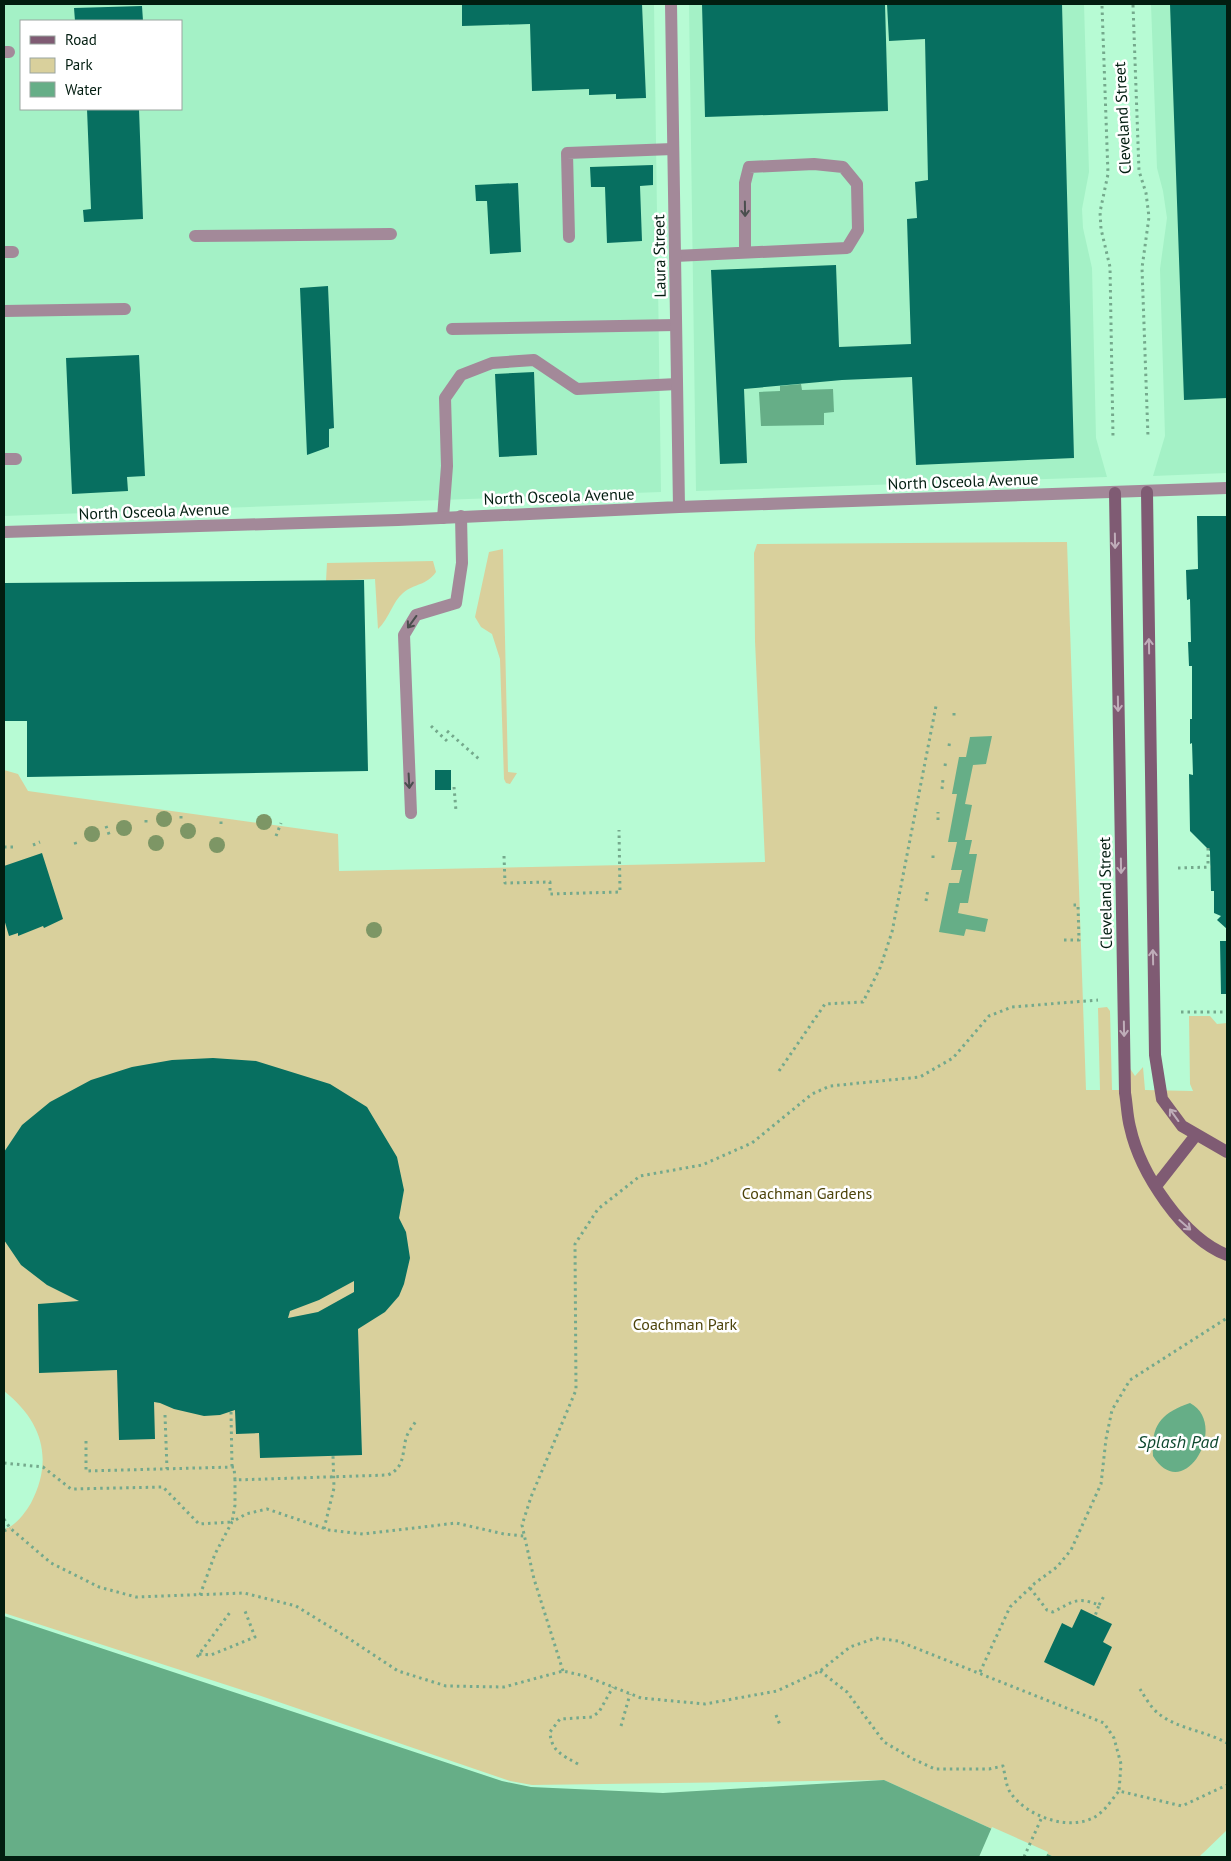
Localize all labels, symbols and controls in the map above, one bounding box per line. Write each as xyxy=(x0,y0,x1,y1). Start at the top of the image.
legend xyxy=(20,20,182,110)
text: Road xyxy=(65,30,97,49)
text: Park xyxy=(65,55,93,74)
street label: Cleveland Street xyxy=(1109,61,1135,175)
text: Water xyxy=(65,80,102,99)
one-way arrow xyxy=(740,200,750,217)
street label: Laura Street xyxy=(648,214,670,298)
street label: North Osceola Avenue xyxy=(887,468,1039,494)
street label: North Osceola Avenue xyxy=(483,483,635,509)
street label: North Osceola Avenue xyxy=(78,498,230,524)
one-way arrow xyxy=(1110,533,1120,549)
one-way arrow xyxy=(407,615,418,628)
one-way arrow xyxy=(1144,638,1154,654)
one-way arrow xyxy=(1113,696,1123,712)
one-way arrow xyxy=(405,773,414,789)
street label: Cleveland Street xyxy=(1094,836,1116,949)
one-way arrow xyxy=(1116,858,1126,874)
one-way arrow xyxy=(1148,949,1158,966)
one-way arrow xyxy=(1119,1020,1129,1037)
one-way arrow xyxy=(1169,1108,1179,1122)
park label: Coachman Gardens xyxy=(742,1183,872,1203)
one-way arrow xyxy=(1179,1219,1192,1231)
park label: Coachman Park xyxy=(633,1314,738,1334)
water label: Splash Pad xyxy=(1138,1430,1219,1453)

